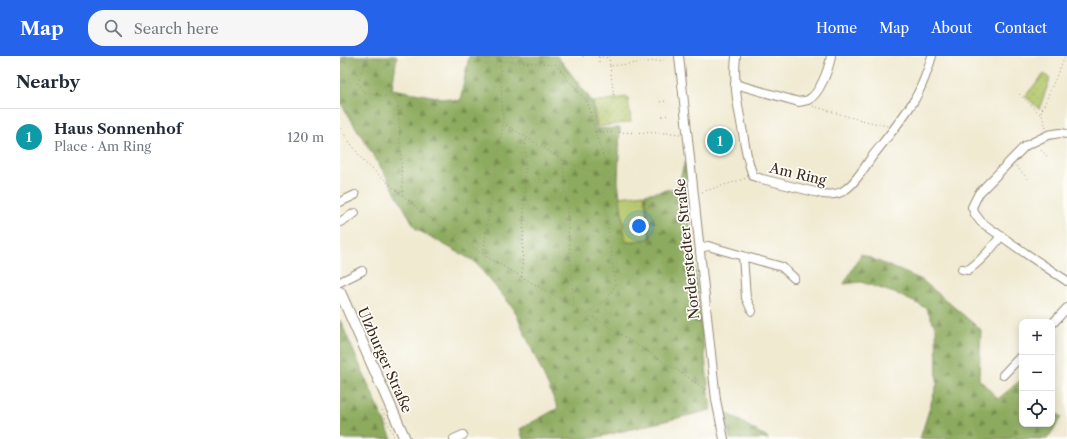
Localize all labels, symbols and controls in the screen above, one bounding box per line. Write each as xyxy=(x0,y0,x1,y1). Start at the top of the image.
search box xyxy=(88,10,368,46)
text: Map xyxy=(20,17,64,40)
icon: search xyxy=(102,17,124,39)
text: Search here xyxy=(134,19,219,38)
text: Home xyxy=(816,19,857,37)
text: Map xyxy=(879,19,909,37)
text: About xyxy=(931,19,972,37)
text: Contact xyxy=(994,19,1047,37)
text: Nearby xyxy=(16,72,80,92)
text: Haus Sonnenhof xyxy=(54,119,182,138)
pin: 1 xyxy=(707,126,733,156)
text: 1 xyxy=(26,129,32,145)
text: 120 m xyxy=(287,129,324,145)
text: Place · Am Ring xyxy=(54,138,151,154)
street label: Am Ring xyxy=(767,159,829,189)
street label: Norderstedter Straße xyxy=(671,178,703,320)
your location xyxy=(629,216,649,236)
street label: Ulzburger Straße xyxy=(354,304,416,416)
map controls xyxy=(1019,319,1055,427)
button: + xyxy=(1019,319,1055,355)
button: − xyxy=(1019,355,1055,391)
button: locate xyxy=(1019,391,1055,427)

